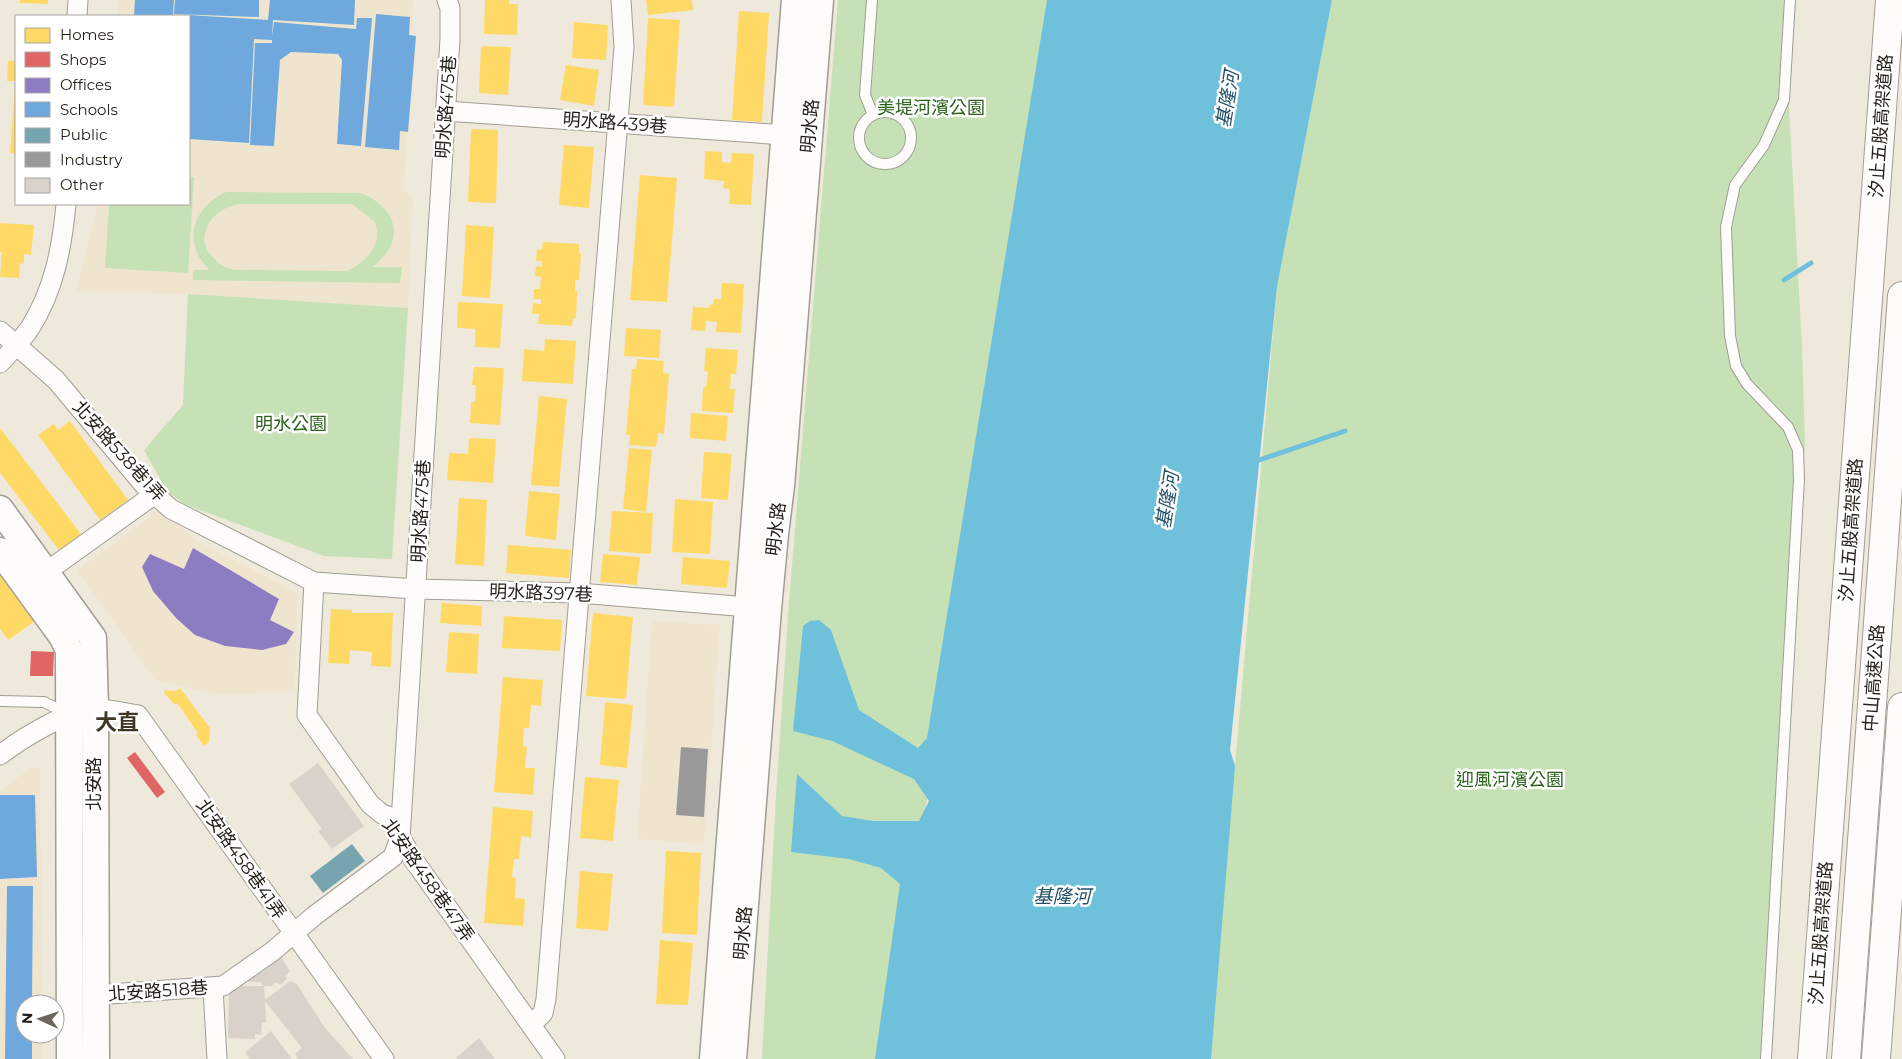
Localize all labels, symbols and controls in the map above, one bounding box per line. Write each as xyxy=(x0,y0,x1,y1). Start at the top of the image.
legend xyxy=(15,15,190,205)
text: Homes xyxy=(60,25,114,44)
text: Shops xyxy=(60,50,106,69)
street label: 汐止五股高架道路 xyxy=(1865,53,1897,199)
street label: 明水路475巷 xyxy=(431,55,461,159)
water label: 基隆河 xyxy=(1212,65,1244,129)
text: Offices xyxy=(60,75,112,94)
park label: 美堤河濱公園 xyxy=(877,97,985,119)
street label: 明水路 xyxy=(797,98,823,154)
text: Schools xyxy=(60,100,118,119)
street label: 明水路439巷 xyxy=(562,108,668,138)
text: Public xyxy=(60,125,108,144)
text: Industry xyxy=(60,150,123,169)
text: Other xyxy=(60,175,104,194)
street label: 北安路538巷1弄 xyxy=(68,396,170,506)
park label: 明水公園 xyxy=(255,413,327,435)
street label: 汐止五股高架道路 xyxy=(1835,457,1867,603)
street label: 明水路475巷 xyxy=(407,459,435,563)
water label: 基隆河 xyxy=(1152,466,1184,530)
street label: 明水路 xyxy=(762,501,790,557)
street label: 明水路397巷 xyxy=(489,580,593,606)
street label: 中山高速公路 xyxy=(1859,623,1889,733)
district label: 大直 xyxy=(95,709,139,736)
street label: 北安路 xyxy=(83,757,105,811)
park label: 迎風河濱公園 xyxy=(1456,769,1564,791)
street label: 北安路458巷41弄 xyxy=(191,795,291,923)
street label: 北安路458巷47弄 xyxy=(377,814,479,946)
street label: 汐止五股高架道路 xyxy=(1805,860,1837,1006)
water label: 基隆河 xyxy=(1033,885,1094,908)
street label: 明水路 xyxy=(730,905,756,961)
street label: 北安路518巷 xyxy=(107,977,209,1005)
north arrow xyxy=(15,994,65,1044)
text: N xyxy=(18,1012,36,1024)

